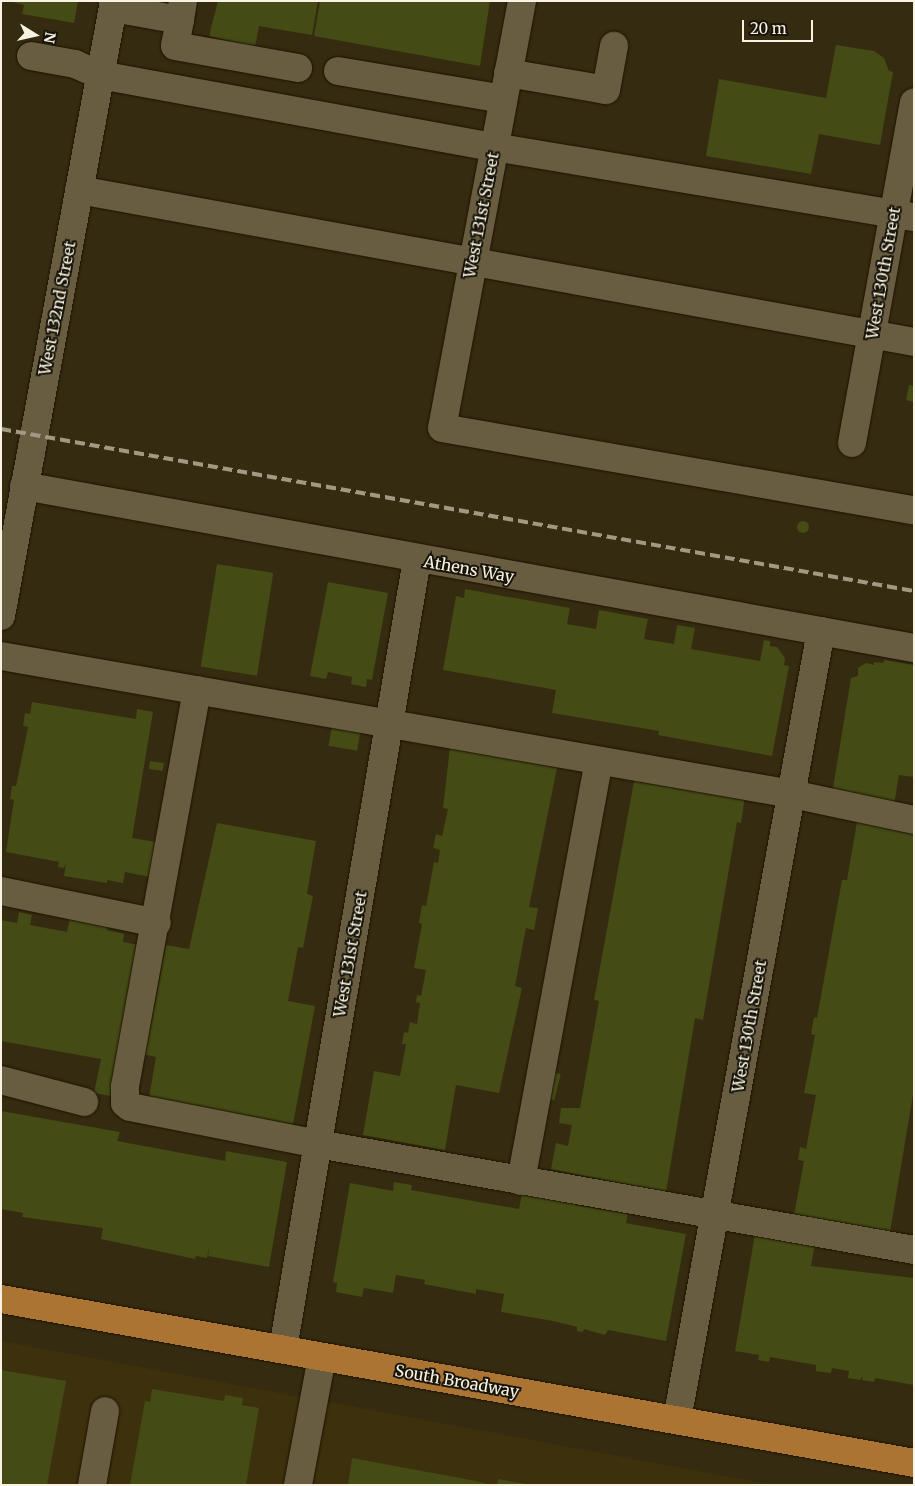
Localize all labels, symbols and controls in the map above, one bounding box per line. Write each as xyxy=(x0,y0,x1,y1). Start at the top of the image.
north arrow xyxy=(10,10,60,60)
scale bar xyxy=(745,10,816,42)
text: 20 m xyxy=(750,19,787,38)
text: N xyxy=(40,31,60,45)
street label: West 131st Street xyxy=(459,150,503,280)
street label: West 130th Street xyxy=(862,205,904,341)
street label: West 132nd Street xyxy=(35,239,79,377)
street label: Athens Way xyxy=(422,552,516,586)
street label: West 131st Street xyxy=(329,889,371,1019)
street label: West 130th Street xyxy=(728,958,770,1094)
street label: South Broadway xyxy=(393,1361,521,1401)

